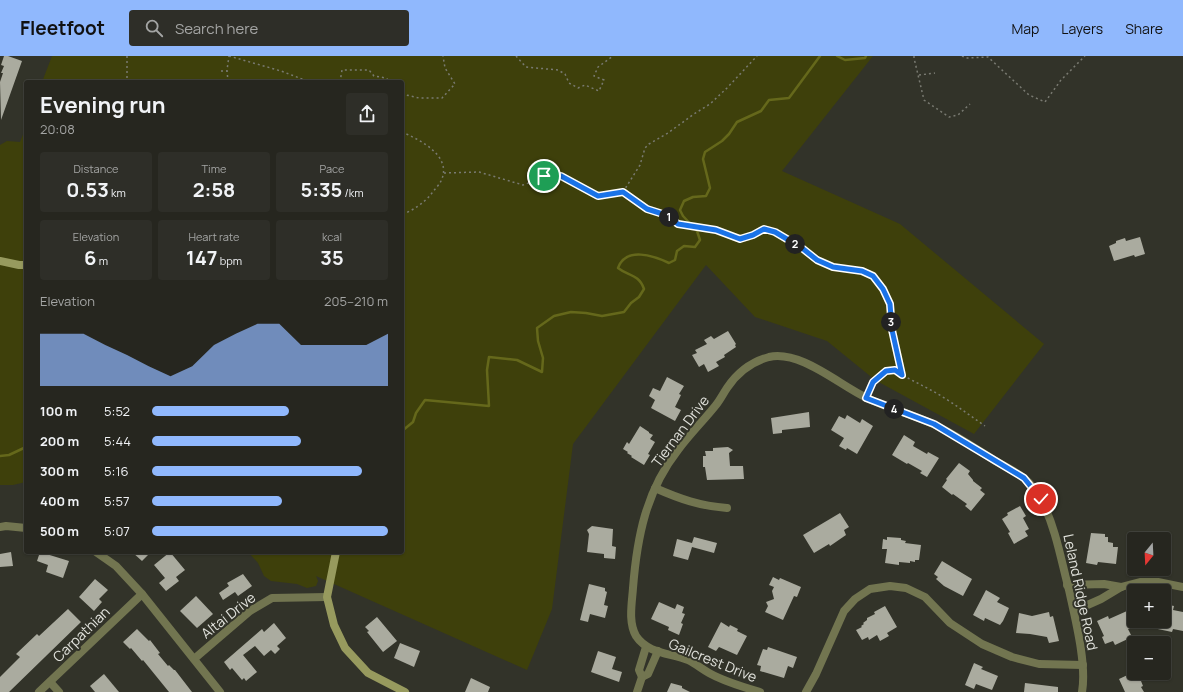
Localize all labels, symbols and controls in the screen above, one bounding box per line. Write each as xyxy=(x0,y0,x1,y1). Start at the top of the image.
search box xyxy=(129,10,409,46)
text: Fleetfoot xyxy=(20,15,105,41)
icon: search xyxy=(143,17,165,39)
text: Search here xyxy=(175,18,258,39)
text: Map xyxy=(1011,19,1039,38)
text: Layers xyxy=(1061,19,1103,38)
text: Share xyxy=(1125,19,1163,38)
text: Evening run xyxy=(40,90,165,120)
button: share xyxy=(346,93,388,135)
text: 20:08 xyxy=(40,120,75,138)
pin xyxy=(527,159,561,193)
text: Distance xyxy=(73,161,119,176)
text: Time xyxy=(202,161,226,176)
text: Pace xyxy=(320,161,344,176)
icon: arrive xyxy=(533,165,555,187)
text: 0.53 xyxy=(66,176,109,203)
text: 2:58 xyxy=(193,176,235,203)
text: 5:35 xyxy=(300,176,342,203)
text: km xyxy=(109,185,126,200)
text: /km xyxy=(342,185,364,200)
pin: 1 xyxy=(659,207,679,227)
text: 1 xyxy=(667,209,671,224)
text: Elevation xyxy=(73,229,119,244)
text: Heart rate xyxy=(188,229,240,244)
text: kcal xyxy=(322,229,342,244)
pin: 2 xyxy=(785,234,805,254)
text: 2 xyxy=(792,236,798,251)
text: 6 xyxy=(84,244,96,271)
text: 147 xyxy=(186,244,218,271)
text: 35 xyxy=(320,244,344,271)
text: m xyxy=(96,253,108,268)
text: bpm xyxy=(218,253,242,268)
text: Elevation xyxy=(40,292,95,310)
text: 205–210 m xyxy=(324,292,388,310)
pin: 3 xyxy=(881,312,901,332)
text: 3 xyxy=(888,314,894,329)
street label: Tiernan Drive xyxy=(647,391,713,471)
pin: 4 xyxy=(884,399,904,419)
text: 4 xyxy=(891,401,897,416)
text: 100 m xyxy=(40,402,77,420)
text: 5:52 xyxy=(104,402,130,420)
text: 200 m xyxy=(40,432,79,450)
text: 5:44 xyxy=(104,432,131,450)
text: 300 m xyxy=(40,462,79,480)
text: 5:16 xyxy=(104,462,129,480)
pin xyxy=(1024,482,1058,516)
icon: check xyxy=(1030,488,1052,510)
text: 400 m xyxy=(40,492,79,510)
text: 5:57 xyxy=(104,492,129,510)
text: 500 m xyxy=(40,522,79,540)
text: 5:07 xyxy=(104,522,130,540)
street label: Leland Ridge Road xyxy=(1059,532,1103,652)
north arrow xyxy=(1127,532,1171,576)
map controls xyxy=(1127,532,1171,680)
button: + xyxy=(1127,584,1171,628)
street label: Altai Drive xyxy=(197,588,259,642)
street label: Carpathian xyxy=(48,602,114,666)
street label: Gailcrest Drive xyxy=(666,634,760,686)
button: − xyxy=(1127,636,1171,680)

